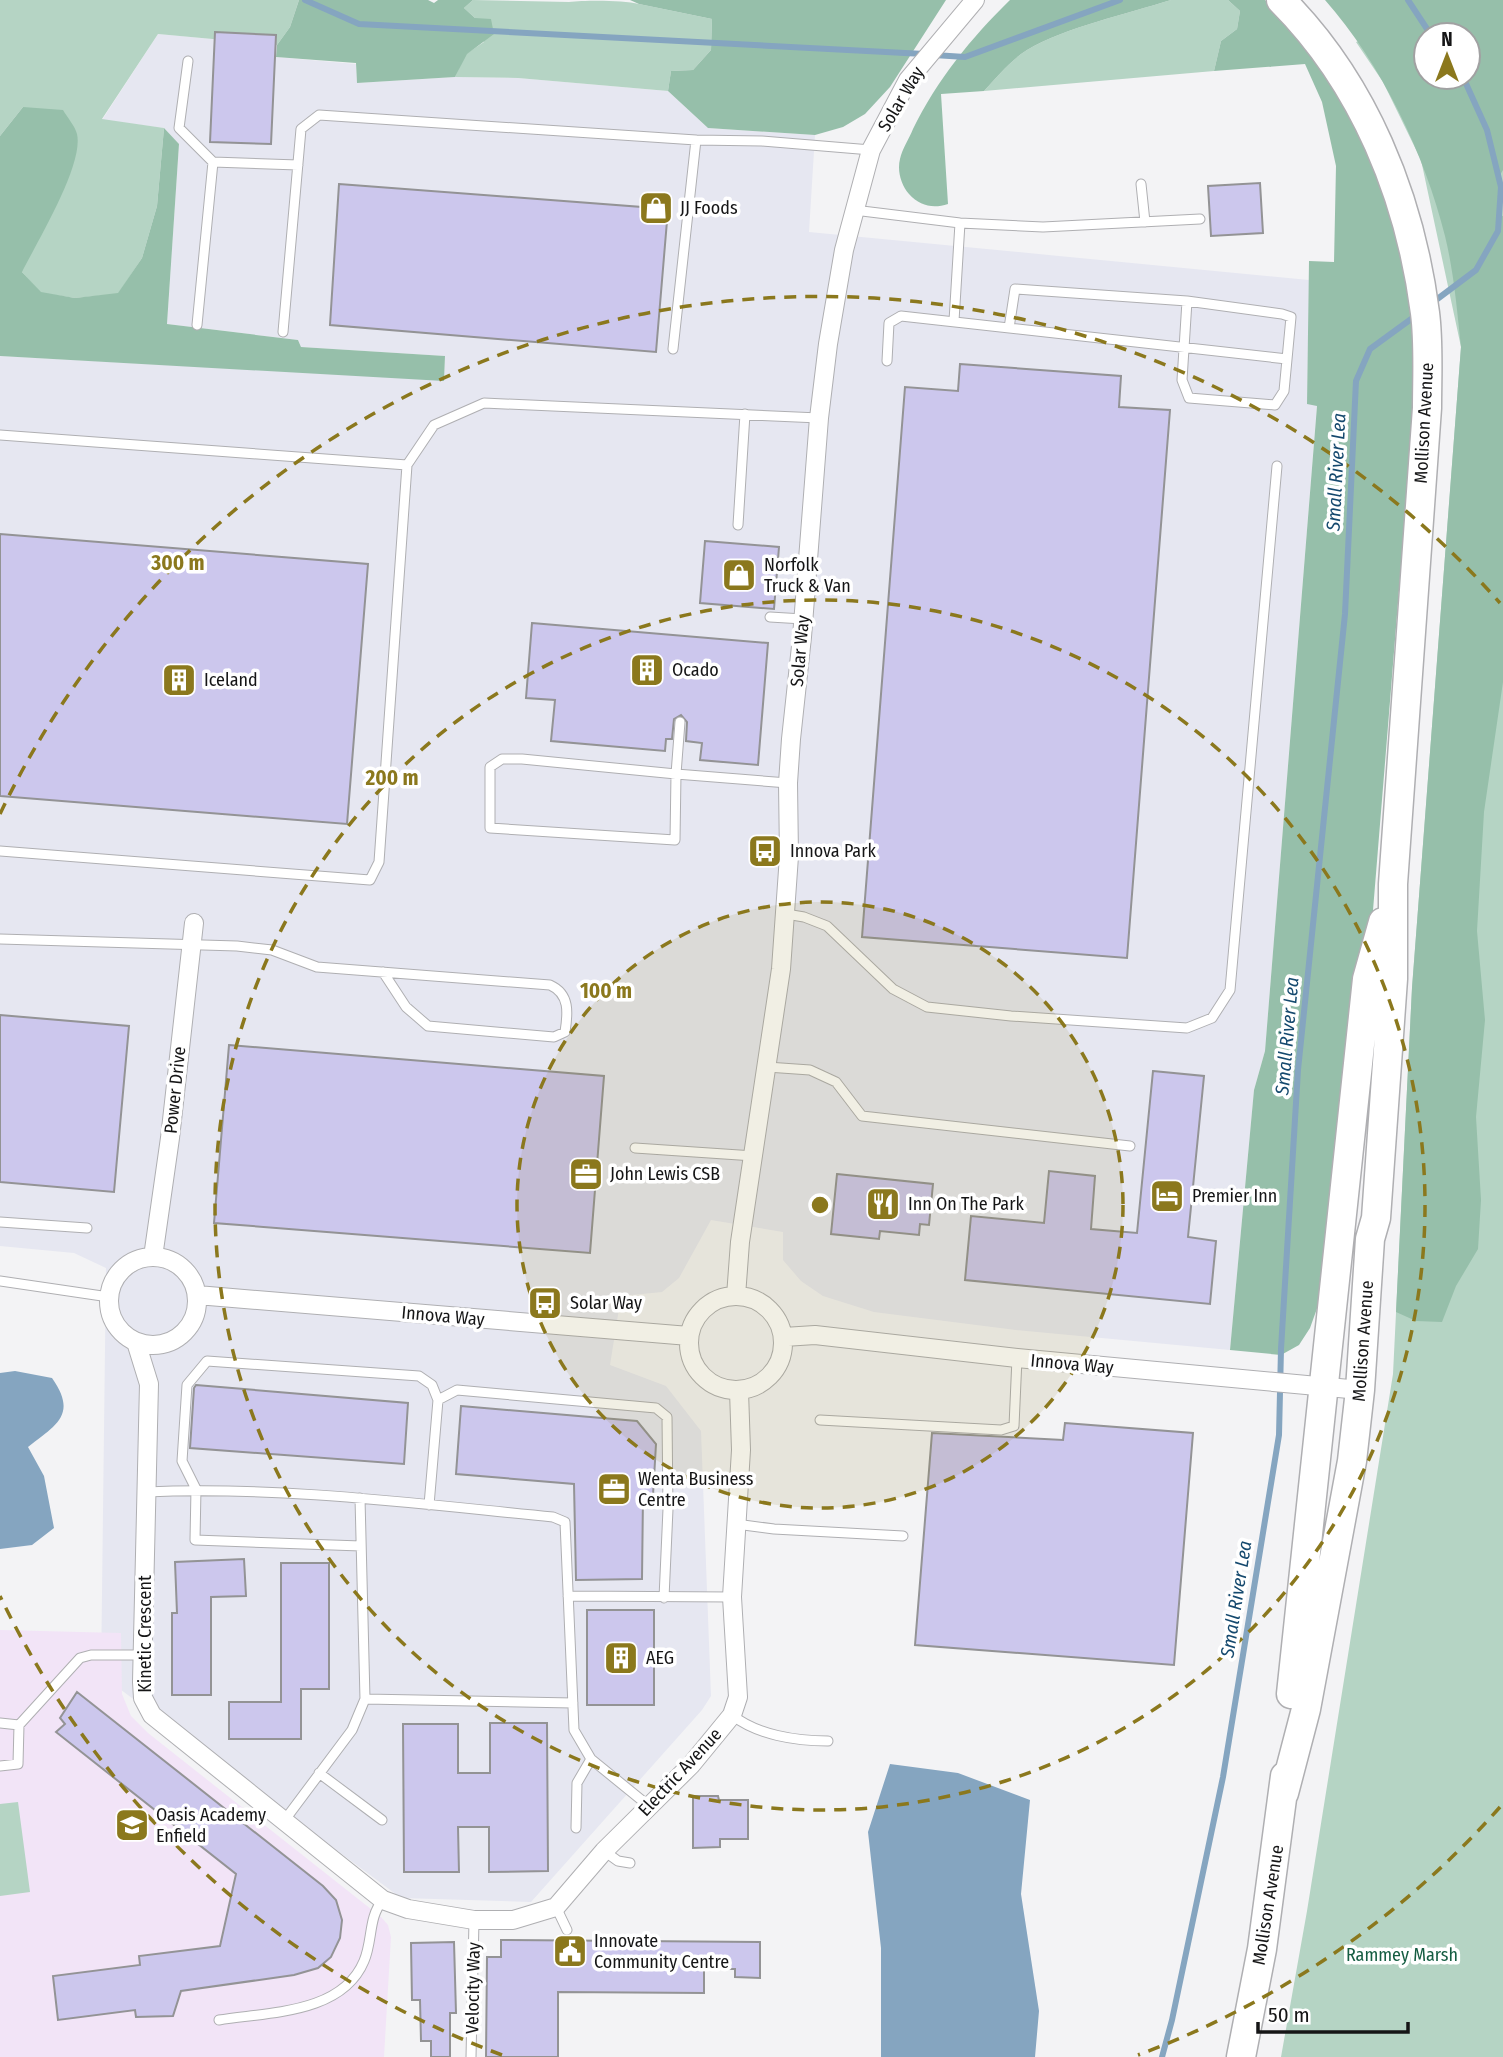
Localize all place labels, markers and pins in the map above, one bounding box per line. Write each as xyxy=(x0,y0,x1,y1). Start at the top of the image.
shop icon: JJ Foods xyxy=(637,189,675,227)
place label: JJ Foods xyxy=(680,197,738,219)
place label: Norfolk Truck & Van xyxy=(764,554,851,597)
shop icon: Norfolk Truck & Van xyxy=(720,556,758,594)
building icon: Ocado xyxy=(628,651,666,689)
place label: Ocado xyxy=(672,659,719,681)
building icon: Iceland xyxy=(160,661,198,699)
place label: Iceland xyxy=(204,669,258,691)
bus stop icon: Innova Park xyxy=(746,832,784,870)
place label: Innova Park xyxy=(790,840,876,862)
office icon: John Lewis CSB xyxy=(567,1155,605,1193)
place label: John Lewis CSB xyxy=(610,1163,720,1185)
hotel icon: Premier Inn xyxy=(1148,1177,1186,1215)
restaurant icon: Inn On The Park xyxy=(864,1185,902,1223)
place label: Premier Inn xyxy=(1192,1185,1277,1207)
centre of rings xyxy=(808,1193,832,1217)
place label: Inn On The Park xyxy=(908,1193,1024,1215)
bus stop icon: Solar Way xyxy=(526,1284,564,1322)
place label: Solar Way xyxy=(570,1292,642,1314)
place label: Wenta Business Centre xyxy=(638,1468,754,1511)
office icon: Wenta Business Centre xyxy=(595,1470,633,1508)
building icon: AEG xyxy=(602,1639,640,1677)
place label: AEG xyxy=(646,1647,674,1669)
place label: Oasis Academy Enfield xyxy=(156,1804,266,1847)
school or university icon: Oasis Academy Enfield xyxy=(113,1806,151,1844)
place label: Innovate Community Centre xyxy=(594,1930,729,1973)
public building icon: Innovate Community Centre xyxy=(551,1932,589,1970)

